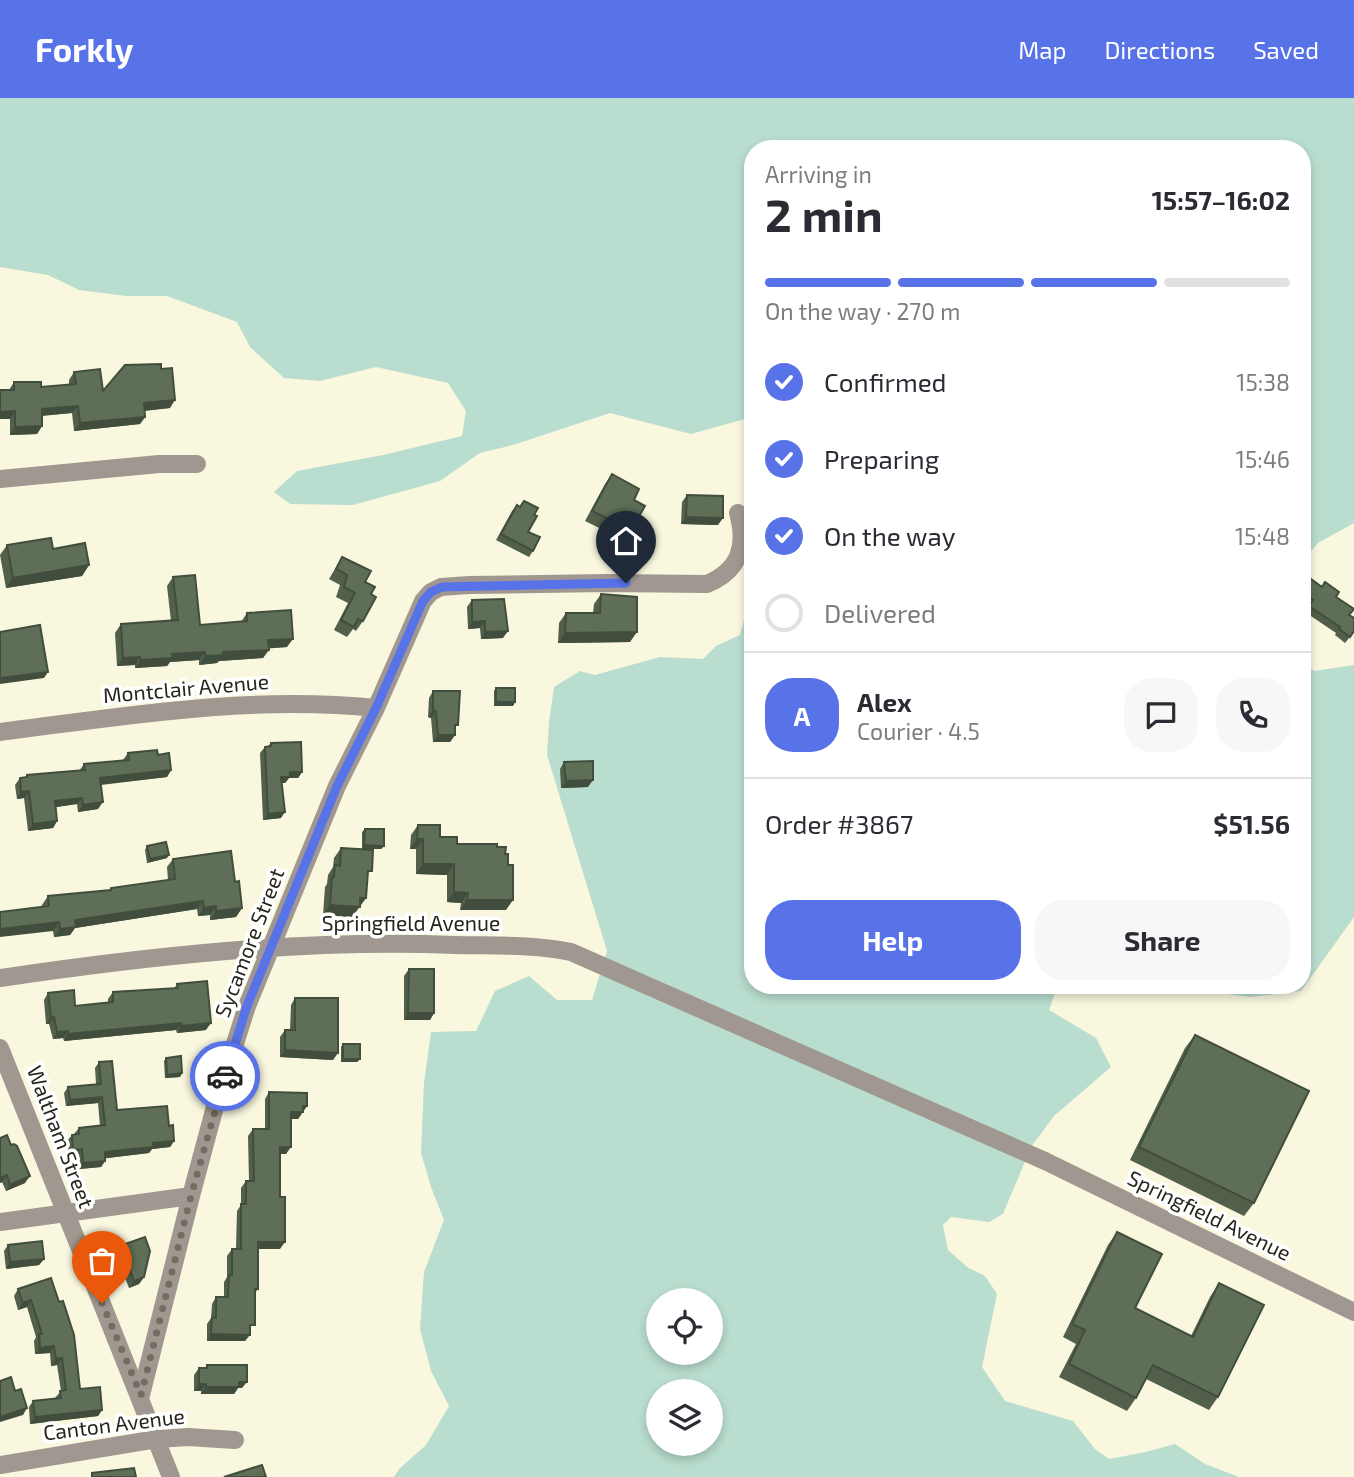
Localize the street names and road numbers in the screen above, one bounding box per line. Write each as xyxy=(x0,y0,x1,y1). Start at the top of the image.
street label: Montclair Avenue xyxy=(102,668,270,707)
street label: Sycamore Street xyxy=(209,865,288,1020)
street label: Springfield Avenue xyxy=(322,910,500,935)
street label: Waltham Street xyxy=(23,1062,100,1211)
street label: Springfield Avenue xyxy=(1124,1164,1295,1265)
street label: Canton Avenue xyxy=(42,1402,186,1445)

